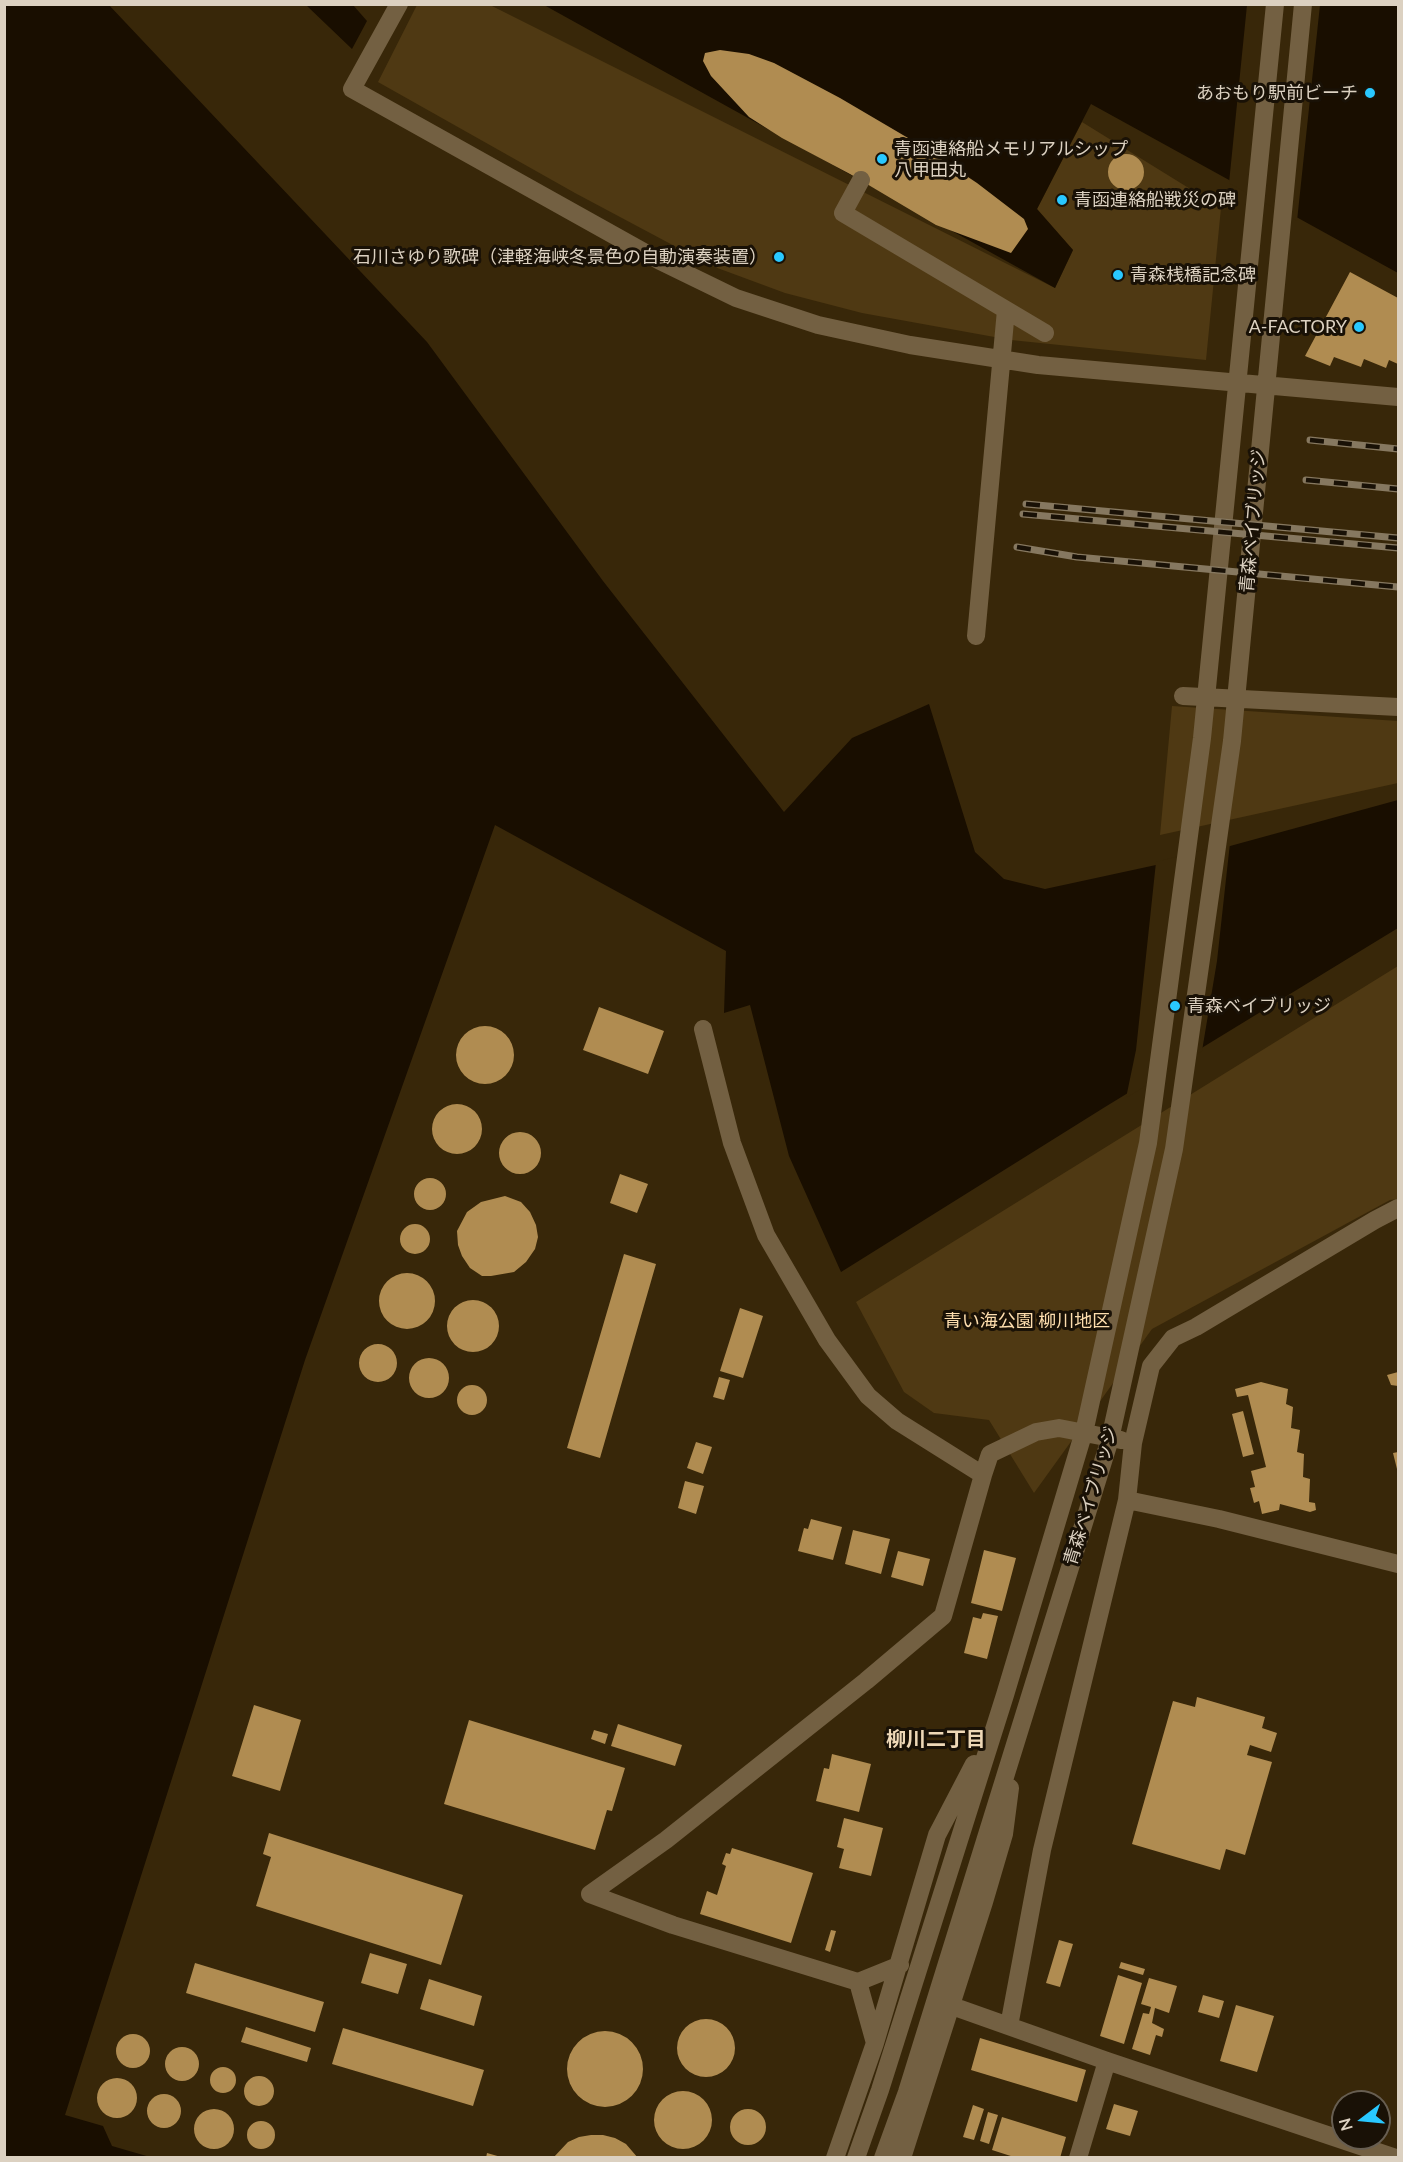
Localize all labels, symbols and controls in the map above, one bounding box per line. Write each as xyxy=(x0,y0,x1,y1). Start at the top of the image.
place label: あおもり駅前ビーチ xyxy=(1196,82,1358,104)
marker: あおもり駅前ビーチ xyxy=(1363,86,1377,100)
place label: 青函連絡船メモリアルシップ 八甲田丸 xyxy=(894,138,1128,180)
marker: 青函連絡船メモリアルシップ 八甲田丸 xyxy=(875,152,889,166)
place label: 青函連絡船戦災の碑 xyxy=(1074,189,1236,211)
marker: 青函連絡船戦災の碑 xyxy=(1055,193,1069,207)
place label: 石川さゆり歌碑（津軽海峡冬景色の自動演奏装置） xyxy=(353,246,767,268)
marker: 石川さゆり歌碑（津軽海峡冬景色の自動演奏装置） xyxy=(772,250,786,264)
place label: 青森桟橋記念碑 xyxy=(1130,264,1256,286)
marker: 青森桟橋記念碑 xyxy=(1111,268,1125,282)
place label: A-FACTORY xyxy=(1249,316,1347,338)
marker: A-FACTORY xyxy=(1352,320,1366,334)
street label: 青森ベイブリッジ xyxy=(1236,448,1270,594)
place label: 青森ベイブリッジ xyxy=(1187,995,1331,1017)
marker: 青森ベイブリッジ xyxy=(1168,999,1182,1013)
park label: 青い海公園 柳川地区 xyxy=(944,1310,1110,1332)
street label: 青森ベイブリッジ xyxy=(1060,1424,1122,1568)
district label: 柳川二丁目 xyxy=(886,1728,986,1752)
north arrow xyxy=(1331,2090,1391,2150)
text: N xyxy=(1334,2116,1356,2133)

